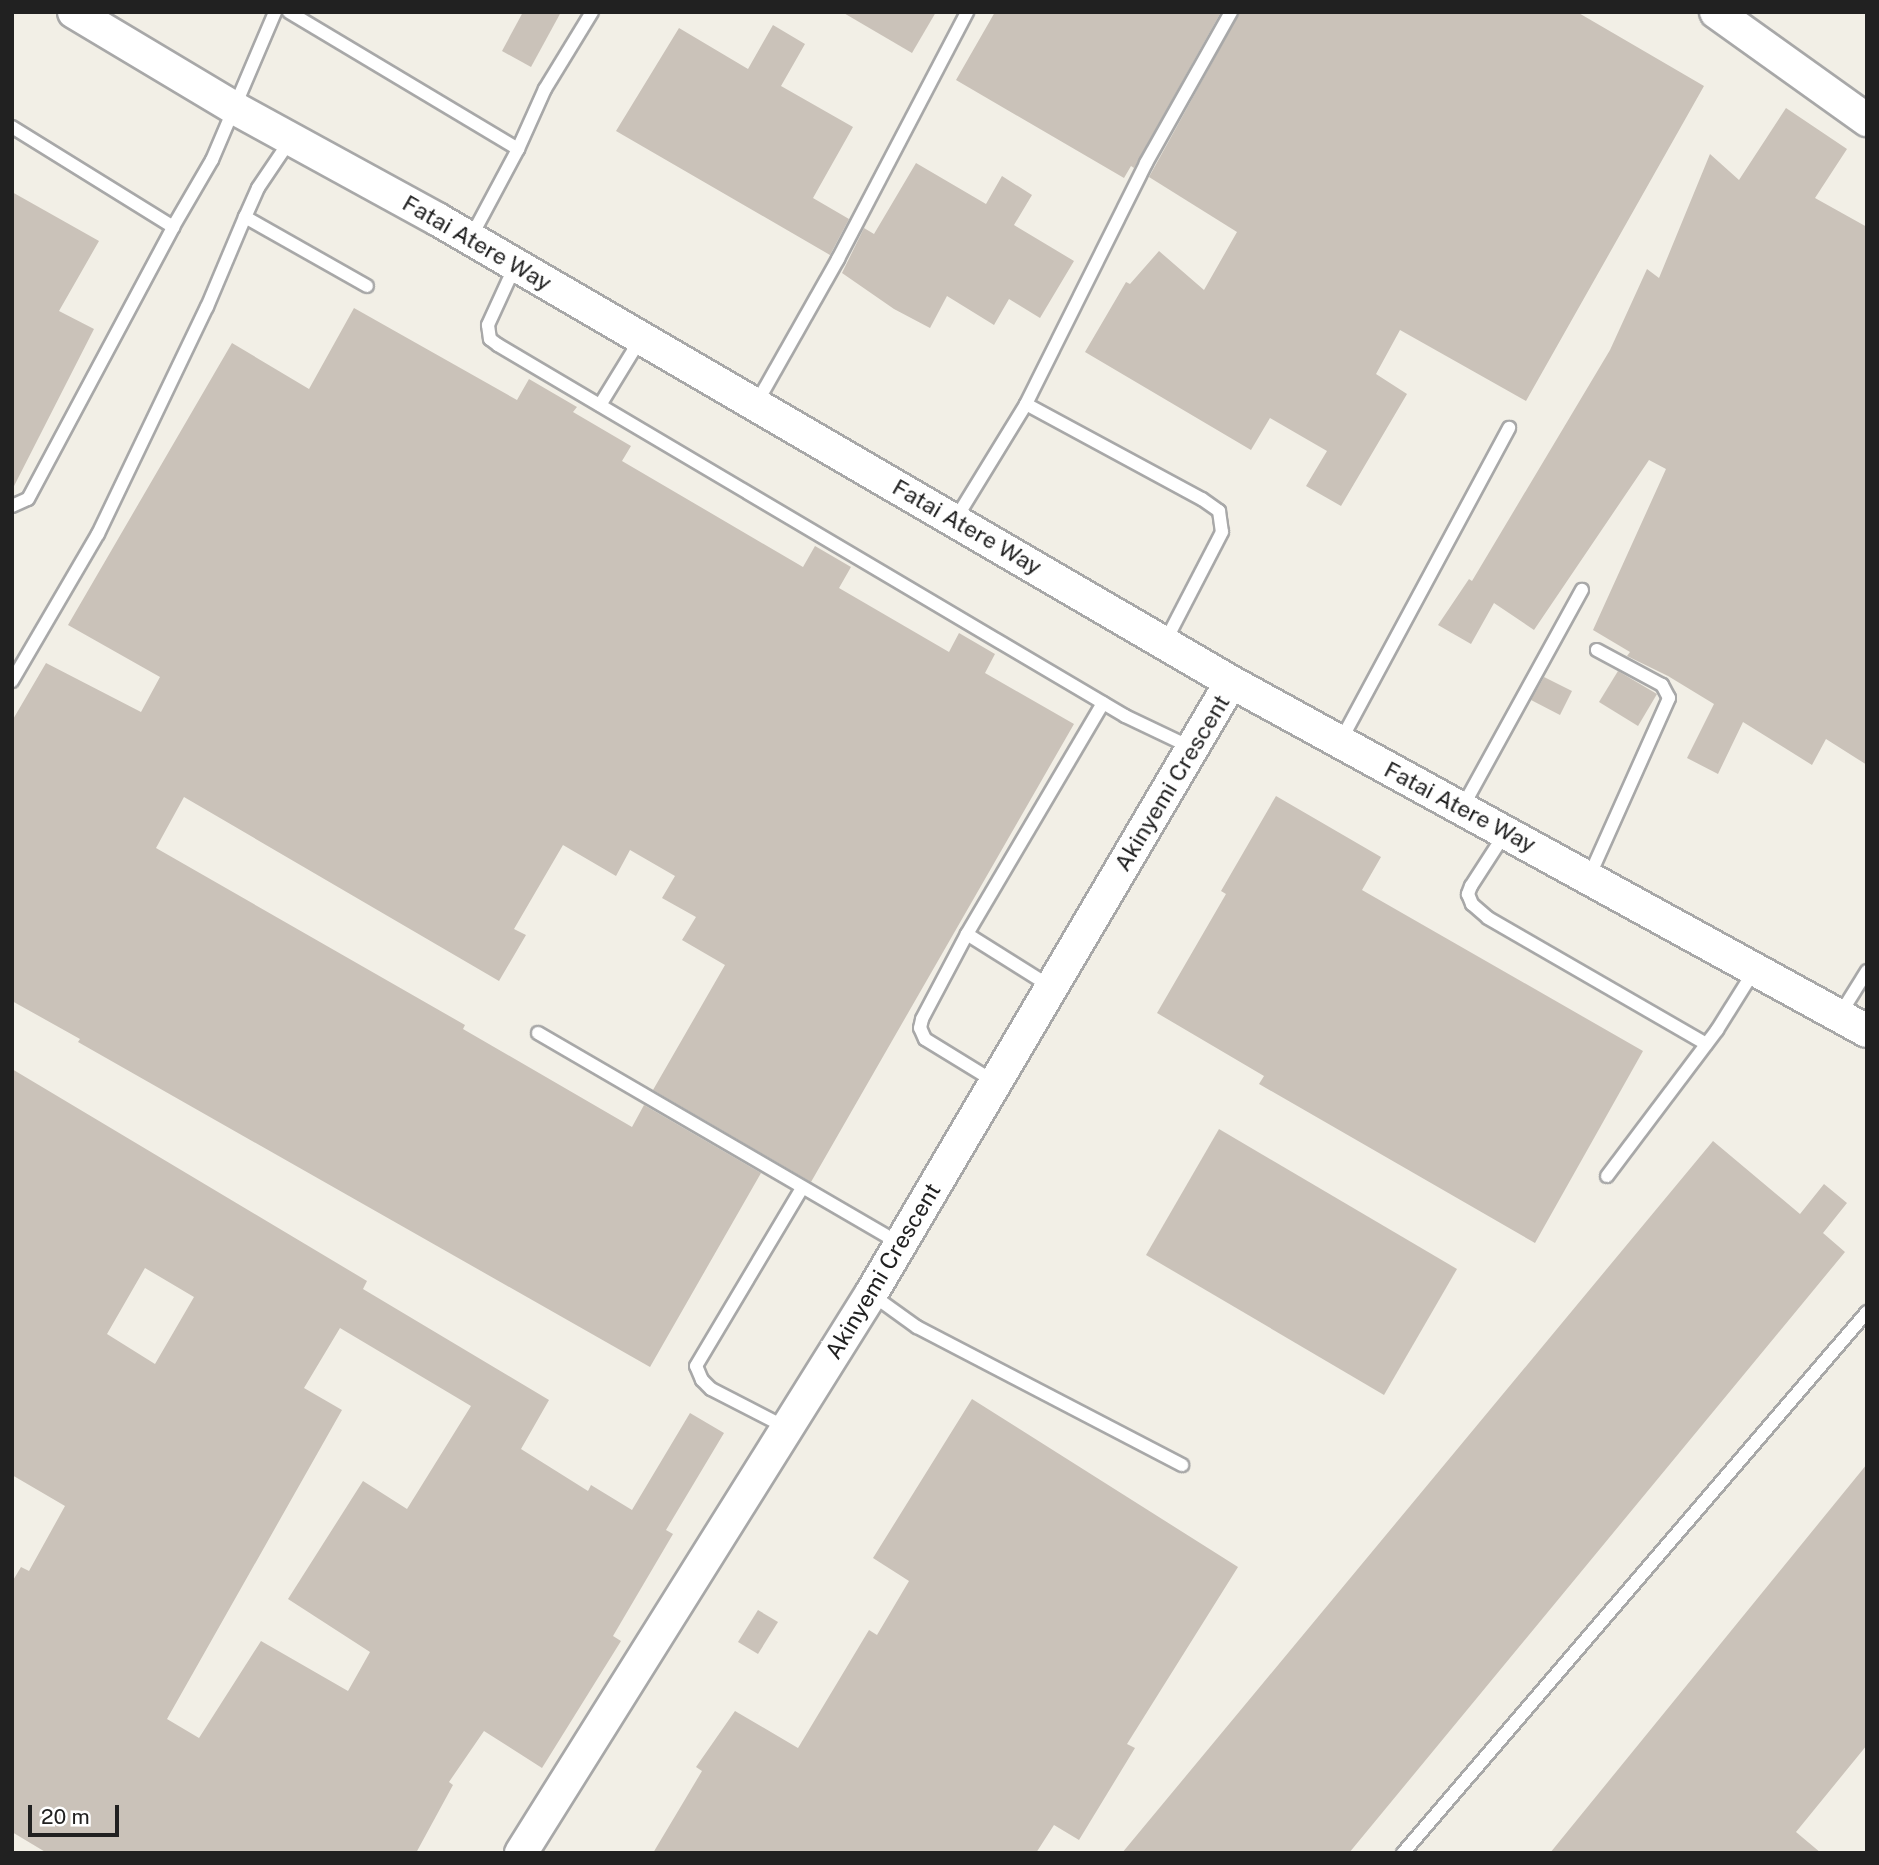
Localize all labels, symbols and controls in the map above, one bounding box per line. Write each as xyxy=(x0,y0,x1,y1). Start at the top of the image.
street label: Fatai Atere Way xyxy=(397,189,557,297)
street label: Fatai Atere Way xyxy=(887,473,1047,581)
street label: Akinyemi Crescent xyxy=(1108,690,1236,876)
street label: Fatai Atere Way xyxy=(1379,755,1541,859)
street label: Akinyemi Crescent xyxy=(819,1178,947,1364)
scale bar xyxy=(32,1792,122,1836)
text: 20 m xyxy=(41,1804,90,1829)

